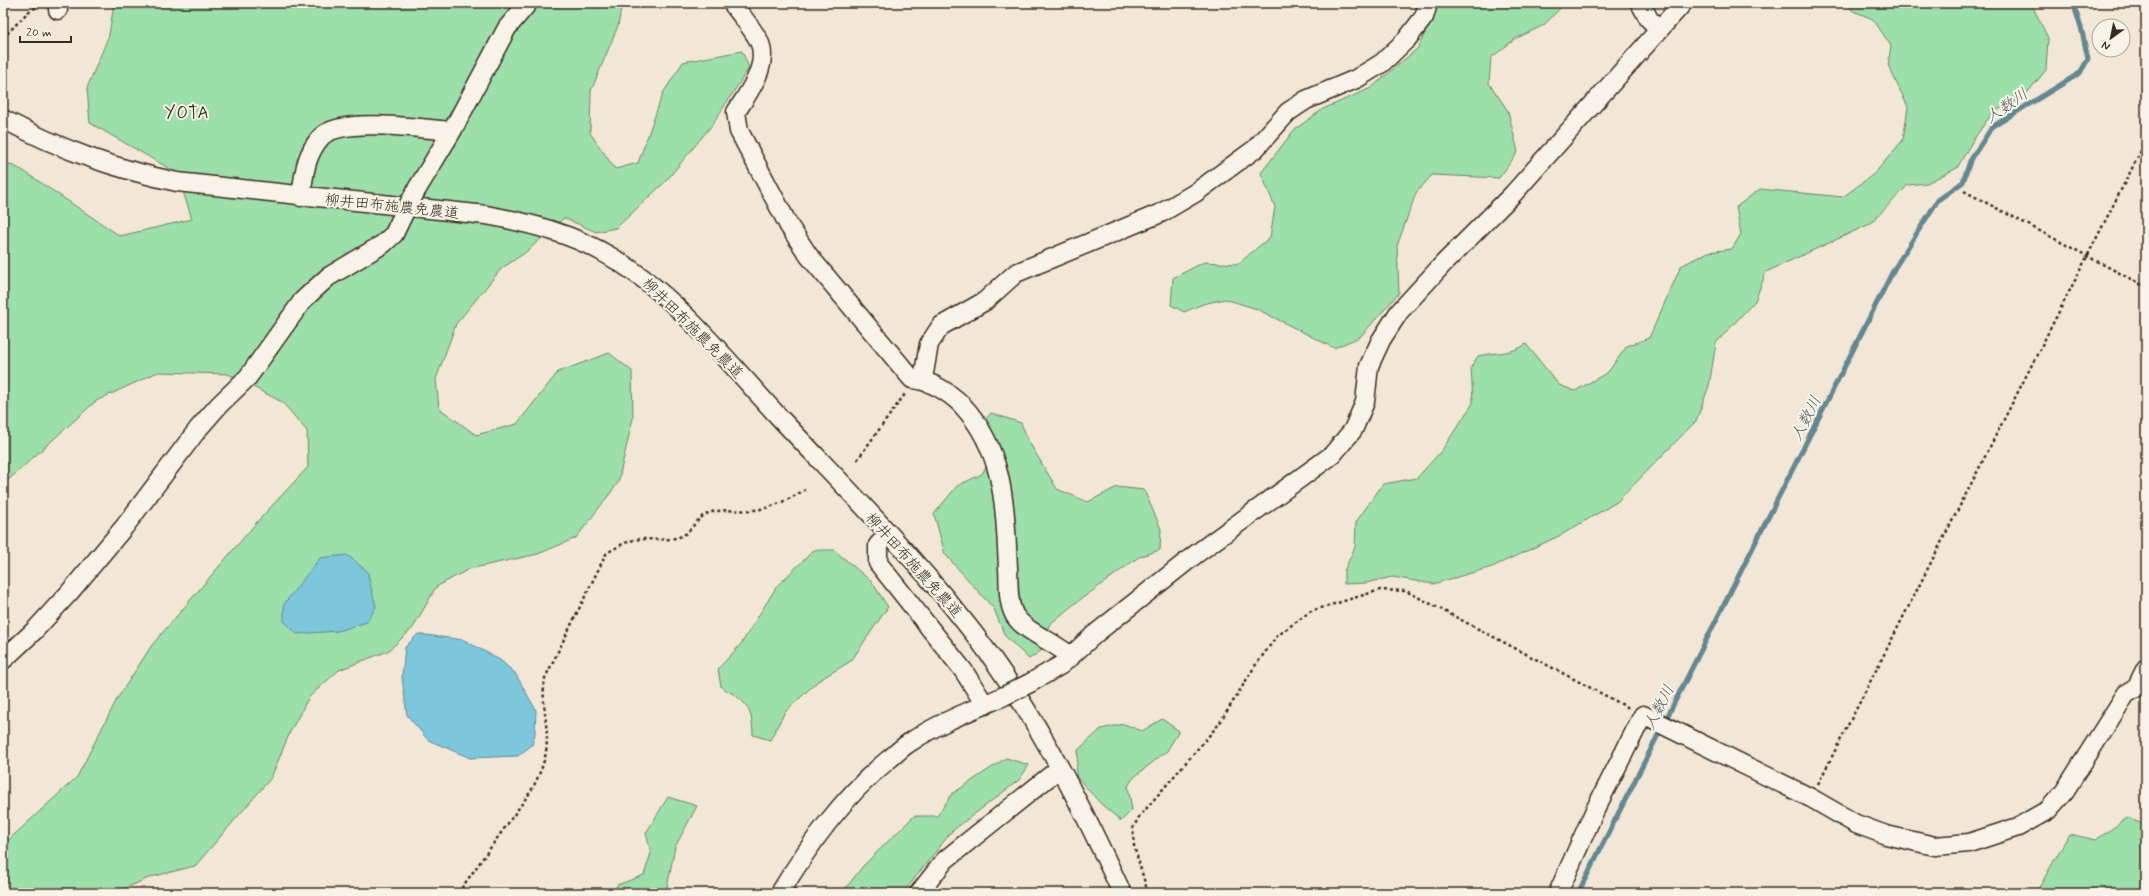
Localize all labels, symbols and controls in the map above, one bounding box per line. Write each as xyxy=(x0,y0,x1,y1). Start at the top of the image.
scale bar xyxy=(20,18,71,44)
north arrow xyxy=(2091,18,2131,58)
text: 20 m xyxy=(26,25,52,41)
text: N xyxy=(2099,38,2113,53)
water label: 人数川 xyxy=(1981,84,2033,129)
district label: YOTA xyxy=(164,102,210,124)
street label: 柳井田布施農免農道 xyxy=(324,190,460,224)
street label: 柳井田布施農免農道 xyxy=(637,274,747,384)
water label: 人数川 xyxy=(1786,393,1827,445)
street label: 柳井田布施農免農道 xyxy=(861,509,966,623)
water label: 人数川 xyxy=(1639,682,1680,734)

